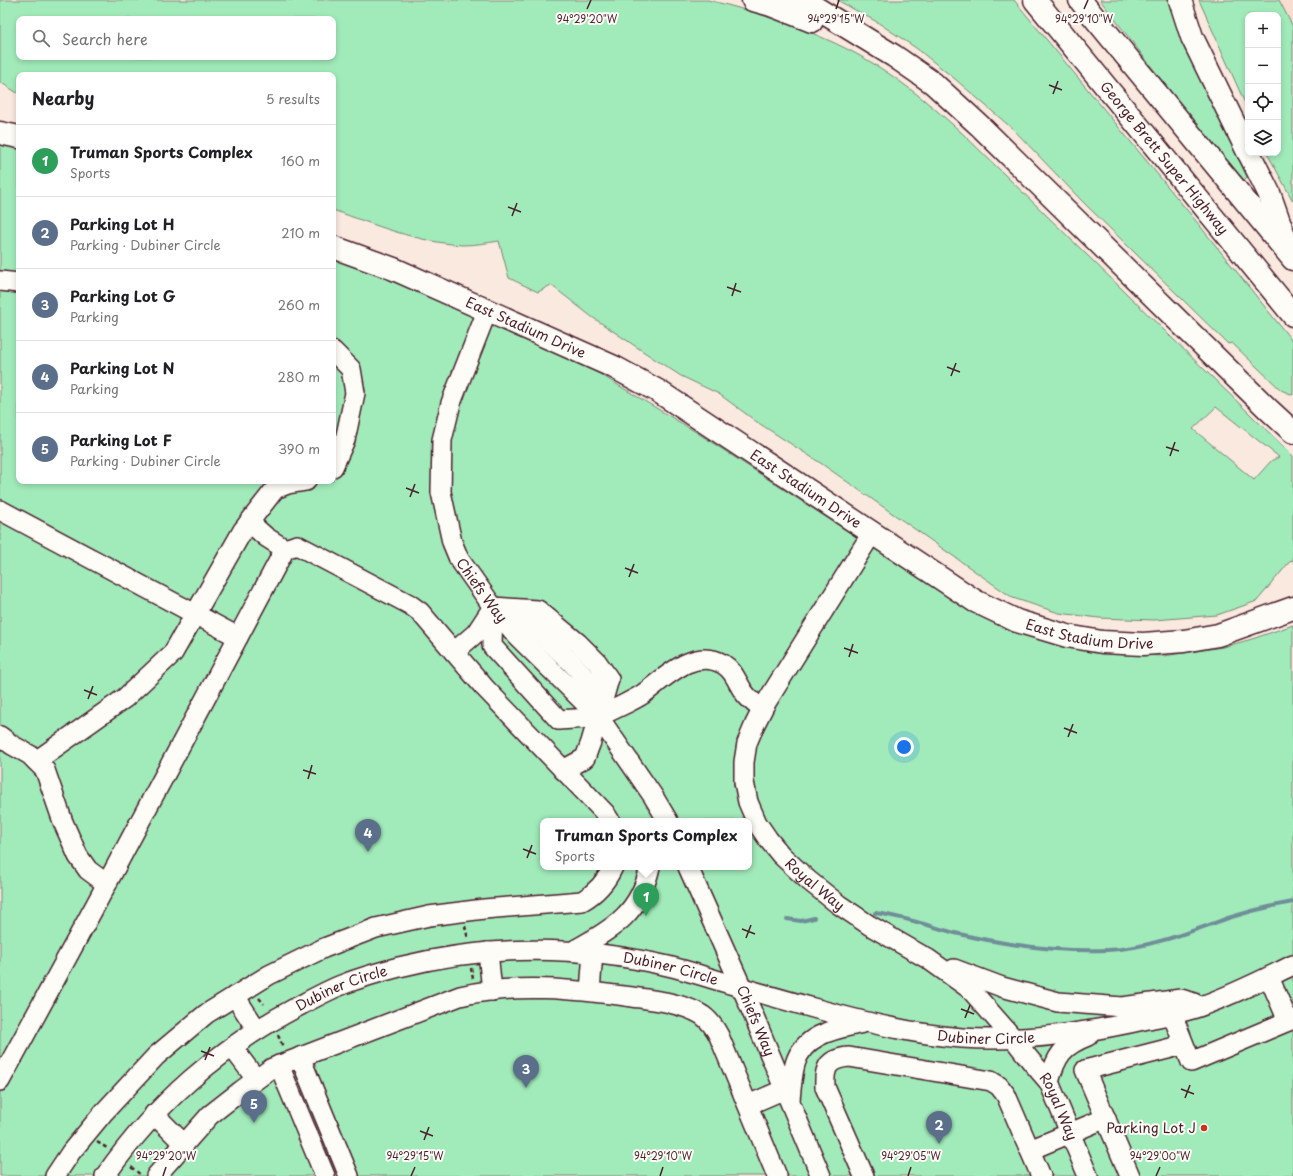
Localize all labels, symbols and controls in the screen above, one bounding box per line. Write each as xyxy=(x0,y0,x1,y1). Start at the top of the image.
text: 94°29'20"W xyxy=(557,11,618,26)
text: 94°29'15"W xyxy=(807,11,865,26)
text: 94°29'10"W xyxy=(1055,11,1114,26)
map controls xyxy=(1245,12,1281,156)
button: + xyxy=(1245,12,1281,48)
search box xyxy=(16,16,336,60)
icon: search xyxy=(30,27,52,49)
text: Search here xyxy=(62,27,148,50)
button: − xyxy=(1245,48,1281,84)
street label: George Brett Super Highway xyxy=(1095,76,1234,239)
button: locate xyxy=(1245,84,1281,120)
text: Nearby xyxy=(32,85,94,111)
text: 5 results xyxy=(266,89,320,108)
button: layers xyxy=(1245,120,1281,156)
text: Truman Sports Complex xyxy=(70,140,253,163)
text: 1 xyxy=(42,151,48,170)
text: 160 m xyxy=(281,151,320,170)
text: Sports xyxy=(70,163,110,182)
text: Parking Lot H xyxy=(70,212,174,235)
text: 2 xyxy=(40,223,50,242)
text: 210 m xyxy=(281,223,320,242)
text: Parking · Dubiner Circle xyxy=(70,235,221,254)
text: Parking Lot G xyxy=(70,284,176,307)
street label: East Stadium Drive xyxy=(462,291,589,363)
text: 3 xyxy=(41,295,49,314)
text: 260 m xyxy=(278,295,320,314)
text: Parking xyxy=(70,307,119,326)
text: Parking Lot N xyxy=(70,356,175,379)
text: 4 xyxy=(41,367,49,386)
text: 280 m xyxy=(278,367,320,386)
text: Parking xyxy=(70,379,119,398)
text: Parking Lot F xyxy=(70,428,172,451)
text: 5 xyxy=(41,439,49,458)
text: 390 m xyxy=(278,439,320,458)
street label: East Stadium Drive xyxy=(746,444,866,533)
text: Parking · Dubiner Circle xyxy=(70,451,221,470)
street label: Chiefs Way xyxy=(451,553,513,627)
street label: East Stadium Drive xyxy=(1023,613,1154,654)
your location xyxy=(894,737,914,757)
popup xyxy=(540,818,752,870)
pin: 4 xyxy=(355,819,381,852)
text: Truman Sports Complex xyxy=(555,823,737,846)
text: Sports xyxy=(555,846,595,865)
street label: Royal Way xyxy=(781,853,849,916)
pin: 1 xyxy=(633,883,659,916)
street label: Dubiner Circle xyxy=(622,946,721,990)
street label: Dubiner Circle xyxy=(292,960,390,1016)
street label: Chiefs Way xyxy=(732,982,781,1059)
street label: Dubiner Circle xyxy=(936,1024,1036,1049)
pin: 3 xyxy=(513,1055,539,1088)
street label: Royal Way xyxy=(1035,1067,1083,1144)
pin: 5 xyxy=(241,1090,267,1123)
pin: 2 xyxy=(926,1111,952,1144)
place label: Parking Lot J xyxy=(1106,1117,1196,1138)
marker: Parking Lot J xyxy=(1199,1123,1209,1133)
text: 94°29'20"W xyxy=(136,1148,197,1163)
text: 94°29'15"W xyxy=(386,1148,444,1163)
text: 94°29'10"W xyxy=(634,1148,693,1163)
text: 94°29'05"W xyxy=(881,1148,942,1163)
text: 94°29'00"W xyxy=(1130,1148,1191,1163)

